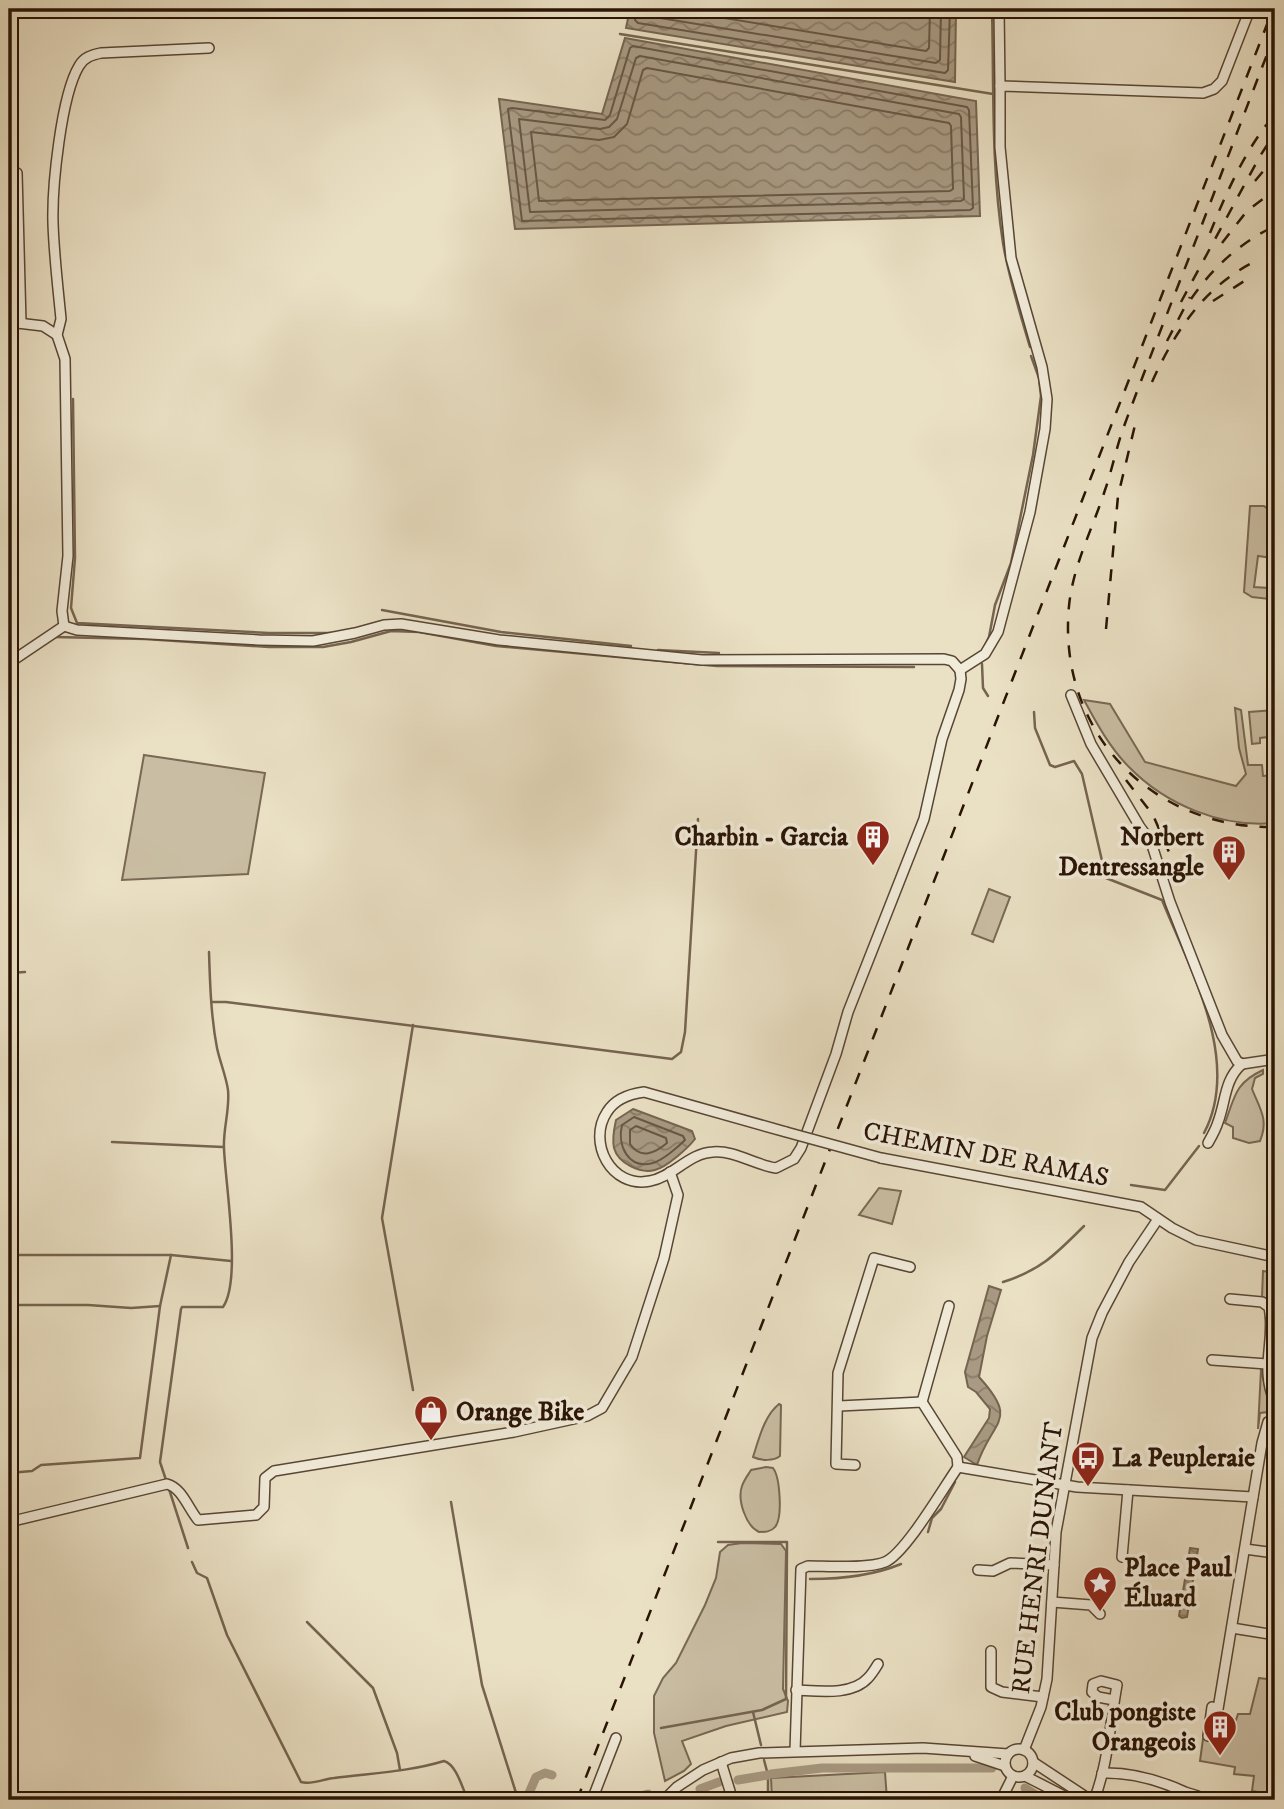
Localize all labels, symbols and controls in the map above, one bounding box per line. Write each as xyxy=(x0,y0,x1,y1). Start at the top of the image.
building icon: Charbin - Garcia xyxy=(854,818,892,867)
place label: Charbin - Garcia xyxy=(674,821,849,854)
place label: Norbert Dentressangle xyxy=(1059,821,1205,884)
building icon: Norbert Dentressangle xyxy=(1210,833,1248,882)
street label: CHEMIN DE RAMAS xyxy=(860,1115,1112,1195)
shop icon: Orange Bike xyxy=(412,1393,450,1442)
place label: Orange Bike xyxy=(456,1396,584,1429)
street label: RUE HENRI DUNANT xyxy=(1005,1420,1071,1696)
bus stop icon: La Peupleraie xyxy=(1069,1439,1107,1488)
place label: La Peupleraie xyxy=(1112,1442,1255,1475)
place label: Place Paul Éluard xyxy=(1124,1552,1233,1615)
place icon: Place Paul Éluard xyxy=(1081,1564,1119,1613)
place label: Club pongiste Orangeois xyxy=(1054,1696,1196,1759)
building icon: Club pongiste Orangeois xyxy=(1201,1708,1239,1757)

